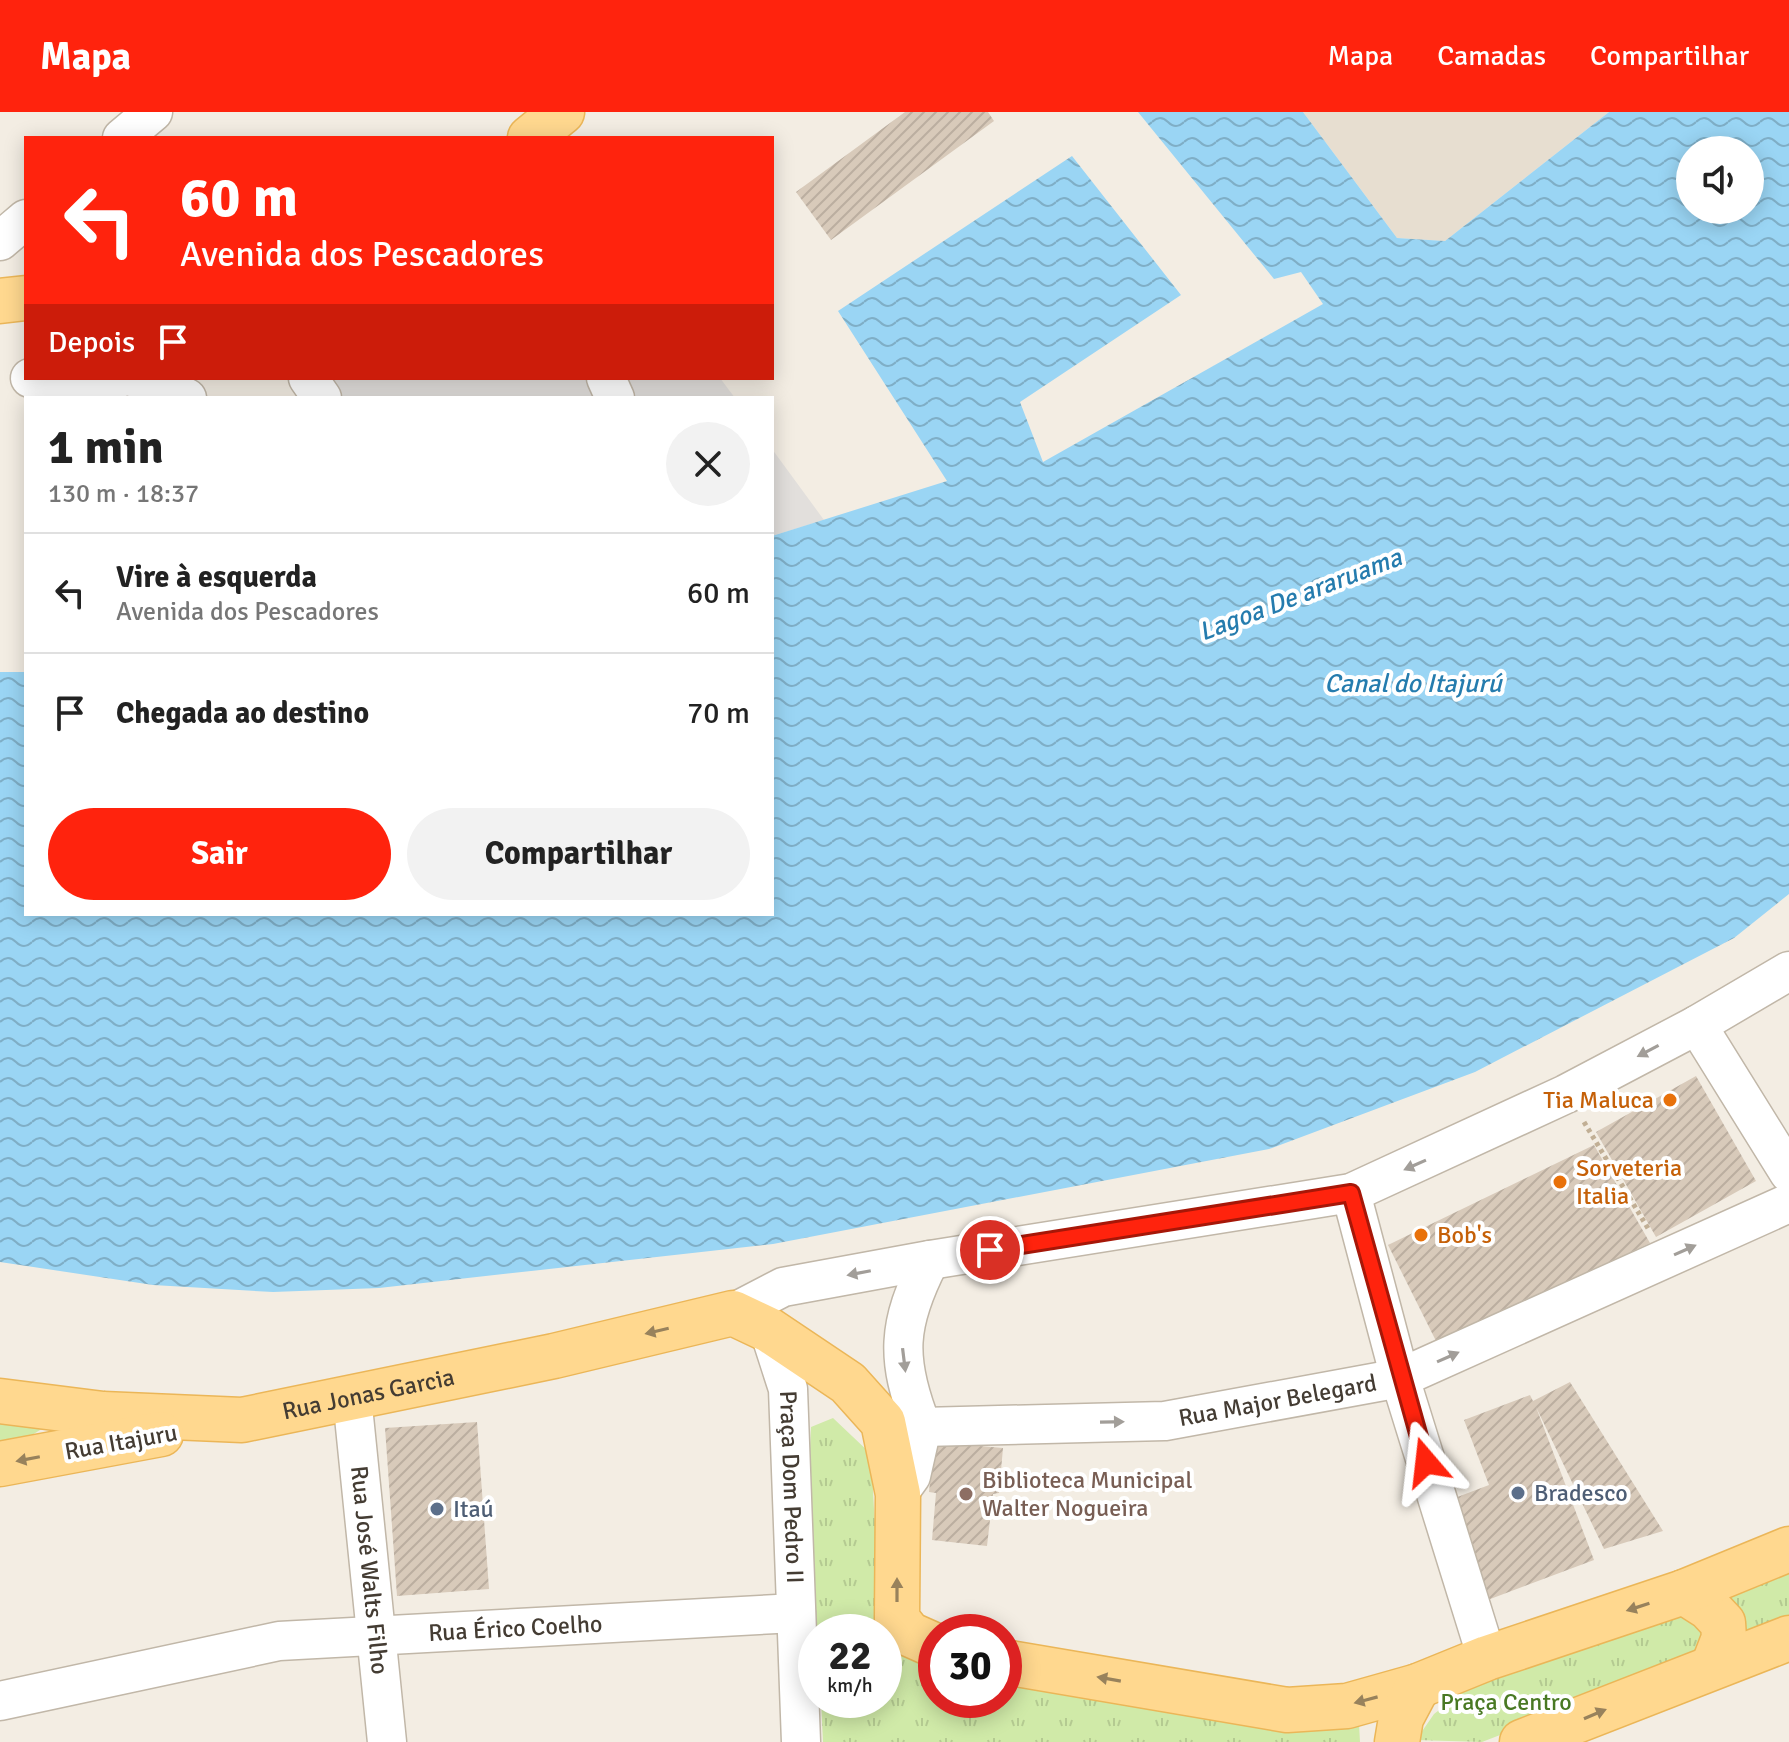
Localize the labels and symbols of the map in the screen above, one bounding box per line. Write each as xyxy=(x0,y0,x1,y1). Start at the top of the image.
water label: Lagoa De araruama xyxy=(1194,541,1407,648)
water label: Canal do Itajurú xyxy=(1324,668,1504,700)
one-way arrow xyxy=(1637,1044,1660,1057)
place label: Tia Maluca xyxy=(1543,1085,1654,1115)
marker: Tia Maluca xyxy=(1661,1091,1679,1109)
place label: Sorveteria Italia xyxy=(1576,1153,1682,1211)
one-way arrow xyxy=(1403,1158,1426,1171)
marker: Sorveteria Italia xyxy=(1551,1173,1569,1191)
pin xyxy=(956,1216,1024,1284)
place label: Bob's xyxy=(1437,1220,1492,1250)
marker: Bob's xyxy=(1412,1226,1430,1244)
one-way arrow xyxy=(1673,1243,1697,1256)
one-way arrow xyxy=(846,1267,871,1280)
one-way arrow xyxy=(644,1325,669,1338)
one-way arrow xyxy=(898,1348,911,1373)
one-way arrow xyxy=(1436,1350,1460,1363)
street label: Rua Jonas Garcia xyxy=(280,1362,457,1426)
street label: Rua Major Belegard xyxy=(1176,1368,1379,1433)
street label: Praça Dom Pedro II xyxy=(773,1390,810,1584)
one-way arrow xyxy=(1100,1416,1125,1429)
street label: Rua Itajuru xyxy=(62,1417,180,1467)
position arrow xyxy=(1384,1420,1468,1504)
one-way arrow xyxy=(15,1453,40,1466)
street label: Rua José Walts Filho xyxy=(344,1464,395,1676)
place label: Biblioteca Municipal Walter Nogueira xyxy=(982,1465,1192,1523)
place label: Bradesco xyxy=(1534,1478,1628,1508)
marker: Bradesco xyxy=(1509,1484,1527,1502)
marker: Biblioteca Municipal Walter Nogueira xyxy=(957,1485,975,1503)
place label: Itaú xyxy=(453,1494,494,1524)
marker: Itaú xyxy=(428,1500,446,1518)
one-way arrow xyxy=(891,1577,903,1602)
one-way arrow xyxy=(1626,1602,1650,1614)
street label: Rua Érico Coelho xyxy=(427,1609,603,1648)
speed limit sign: 30 xyxy=(918,1614,1022,1718)
one-way arrow xyxy=(1096,1673,1121,1685)
park label: Praça Centro xyxy=(1440,1687,1572,1717)
one-way arrow xyxy=(1353,1695,1378,1707)
one-way arrow xyxy=(1583,1707,1607,1720)

